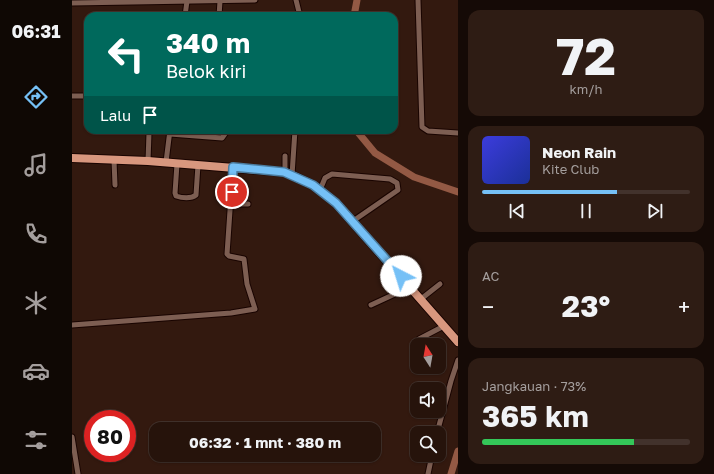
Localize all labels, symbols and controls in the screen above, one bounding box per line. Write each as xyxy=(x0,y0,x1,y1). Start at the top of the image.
text: 06:31 xyxy=(11,20,61,42)
text: 72 xyxy=(556,24,616,86)
text: 340 m xyxy=(166,26,250,59)
icon: left xyxy=(100,28,152,80)
text: Belok kiri xyxy=(166,60,246,82)
text: km/h xyxy=(569,81,603,97)
icon: directions xyxy=(22,83,50,111)
icon: arrive xyxy=(139,104,161,126)
text: Lalu xyxy=(100,106,131,124)
text: Neon Rain xyxy=(542,143,616,161)
icon: music xyxy=(22,151,50,179)
text: Kite Club xyxy=(542,161,599,177)
pin xyxy=(215,175,249,209)
icon: arrive xyxy=(221,181,243,203)
icon: previous xyxy=(506,200,528,222)
icon: pause xyxy=(575,200,597,222)
icon: next xyxy=(644,200,666,222)
icon: phone xyxy=(22,220,50,248)
position arrow xyxy=(380,255,422,297)
text: AC xyxy=(482,268,499,284)
text: 23° xyxy=(562,288,610,324)
icon: climate xyxy=(22,289,50,317)
text: − xyxy=(482,293,494,320)
text: + xyxy=(678,293,690,320)
north arrow xyxy=(410,338,446,374)
map controls xyxy=(410,338,446,462)
icon: car xyxy=(22,357,50,385)
text: Jangkauan · 73% xyxy=(482,378,586,394)
button: sound xyxy=(410,382,446,418)
text: 365 km xyxy=(482,398,589,434)
speed limit sign: 80 xyxy=(84,410,136,462)
icon: filters xyxy=(22,426,50,454)
button: search xyxy=(410,426,446,462)
text: 06:32 · 1 mnt · 380 m xyxy=(189,433,341,451)

